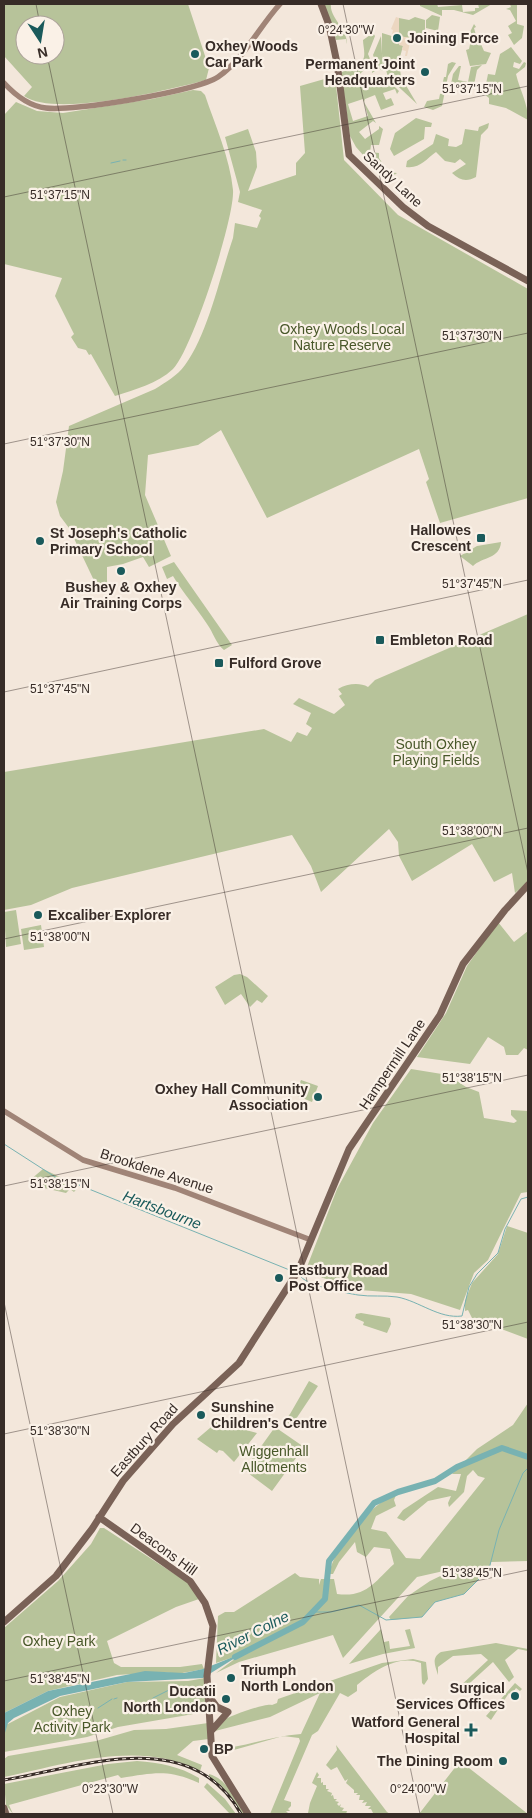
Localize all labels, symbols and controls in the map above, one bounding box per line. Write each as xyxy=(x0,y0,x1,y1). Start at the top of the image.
north arrow xyxy=(15,15,65,65)
text: 0°24'30"W xyxy=(318,23,375,37)
place label: Joining Force xyxy=(407,30,499,46)
marker: Joining Force xyxy=(391,32,403,44)
place label: Oxhey Woods Car Park xyxy=(205,38,298,70)
text: N xyxy=(36,44,49,62)
marker: Oxhey Woods Car Park xyxy=(189,48,201,60)
place label: Permanent Joint Headquarters xyxy=(305,56,415,88)
marker: Permanent Joint Headquarters xyxy=(419,66,431,78)
text: 51°37'15"N xyxy=(442,82,502,96)
street label: Sandy Lane xyxy=(360,148,426,210)
text: 51°37'15"N xyxy=(30,188,90,202)
park label: Oxhey Woods Local Nature Reserve xyxy=(279,321,405,353)
text: 51°37'30"N xyxy=(442,329,502,343)
text: 51°37'30"N xyxy=(30,435,90,449)
place label: Hallowes Crescent xyxy=(410,522,471,554)
place label: St Joseph's Catholic Primary School xyxy=(50,525,187,557)
marker: Hallowes Crescent xyxy=(475,532,487,544)
marker: St Joseph's Catholic Primary School xyxy=(34,535,46,547)
marker: Bushey & Oxhey Air Training Corps xyxy=(115,565,127,577)
text: 51°37'45"N xyxy=(442,577,502,591)
place label: Bushey & Oxhey Air Training Corps xyxy=(60,579,182,611)
place label: Embleton Road xyxy=(390,632,493,648)
marker: Embleton Road xyxy=(374,634,386,646)
place label: Fulford Grove xyxy=(229,655,322,671)
marker: Fulford Grove xyxy=(213,657,225,669)
text: 51°37'45"N xyxy=(30,682,90,696)
park label: South Oxhey Playing Fields xyxy=(392,736,480,768)
text: 51°38'00"N xyxy=(442,824,502,838)
place label: Excaliber Explorer xyxy=(48,907,172,923)
marker: Excaliber Explorer xyxy=(32,909,44,921)
text: 51°38'00"N xyxy=(30,930,90,944)
street label: Hampermill Lane xyxy=(356,1015,428,1112)
text: 51°38'15"N xyxy=(442,1071,502,1085)
place label: Oxhey Hall Community Association xyxy=(155,1081,308,1113)
marker: Oxhey Hall Community Association xyxy=(312,1091,324,1103)
street label: Brookdene Avenue xyxy=(98,1145,216,1197)
text: 51°38'15"N xyxy=(30,1177,90,1191)
water label: Hartsbourne xyxy=(121,1187,204,1232)
place label: Eastbury Road Post Office xyxy=(289,1262,388,1294)
marker: Eastbury Road Post Office xyxy=(273,1272,285,1284)
text: 51°38'30"N xyxy=(442,1318,502,1332)
place label: Sunshine Children's Centre xyxy=(211,1399,327,1431)
street label: Eastbury Road xyxy=(107,1400,181,1480)
marker: Sunshine Children's Centre xyxy=(195,1409,207,1421)
text: 51°38'30"N xyxy=(30,1424,90,1438)
park label: Wiggenhall Allotments xyxy=(239,1443,309,1475)
street label: Deacons Hill xyxy=(128,1519,200,1579)
text: 51°38'45"N xyxy=(442,1566,502,1580)
water label: River Colne xyxy=(214,1607,292,1658)
park label: Oxhey Park xyxy=(22,1633,97,1649)
place label: Triumph North London xyxy=(241,1662,334,1694)
text: 51°38'45"N xyxy=(30,1672,90,1686)
marker: Triumph North London xyxy=(225,1672,237,1684)
place label: Surgical Services Offices xyxy=(396,1680,505,1712)
place label: Ducatii North London xyxy=(123,1683,216,1715)
marker: Surgical Services Offices xyxy=(509,1690,521,1702)
marker: Ducatii North London xyxy=(220,1693,232,1705)
park label: Oxhey Activity Park xyxy=(33,1703,112,1735)
place label: Watford General Hospital xyxy=(352,1714,460,1746)
marker: Watford General Hospital xyxy=(464,1723,478,1737)
place label: BP xyxy=(214,1741,233,1757)
marker: BP xyxy=(198,1743,210,1755)
place label: The Dining Room xyxy=(377,1753,493,1769)
marker: The Dining Room xyxy=(497,1755,509,1767)
text: 0°23'30"W xyxy=(82,1782,139,1796)
text: 0°24'00"W xyxy=(390,1782,447,1796)

